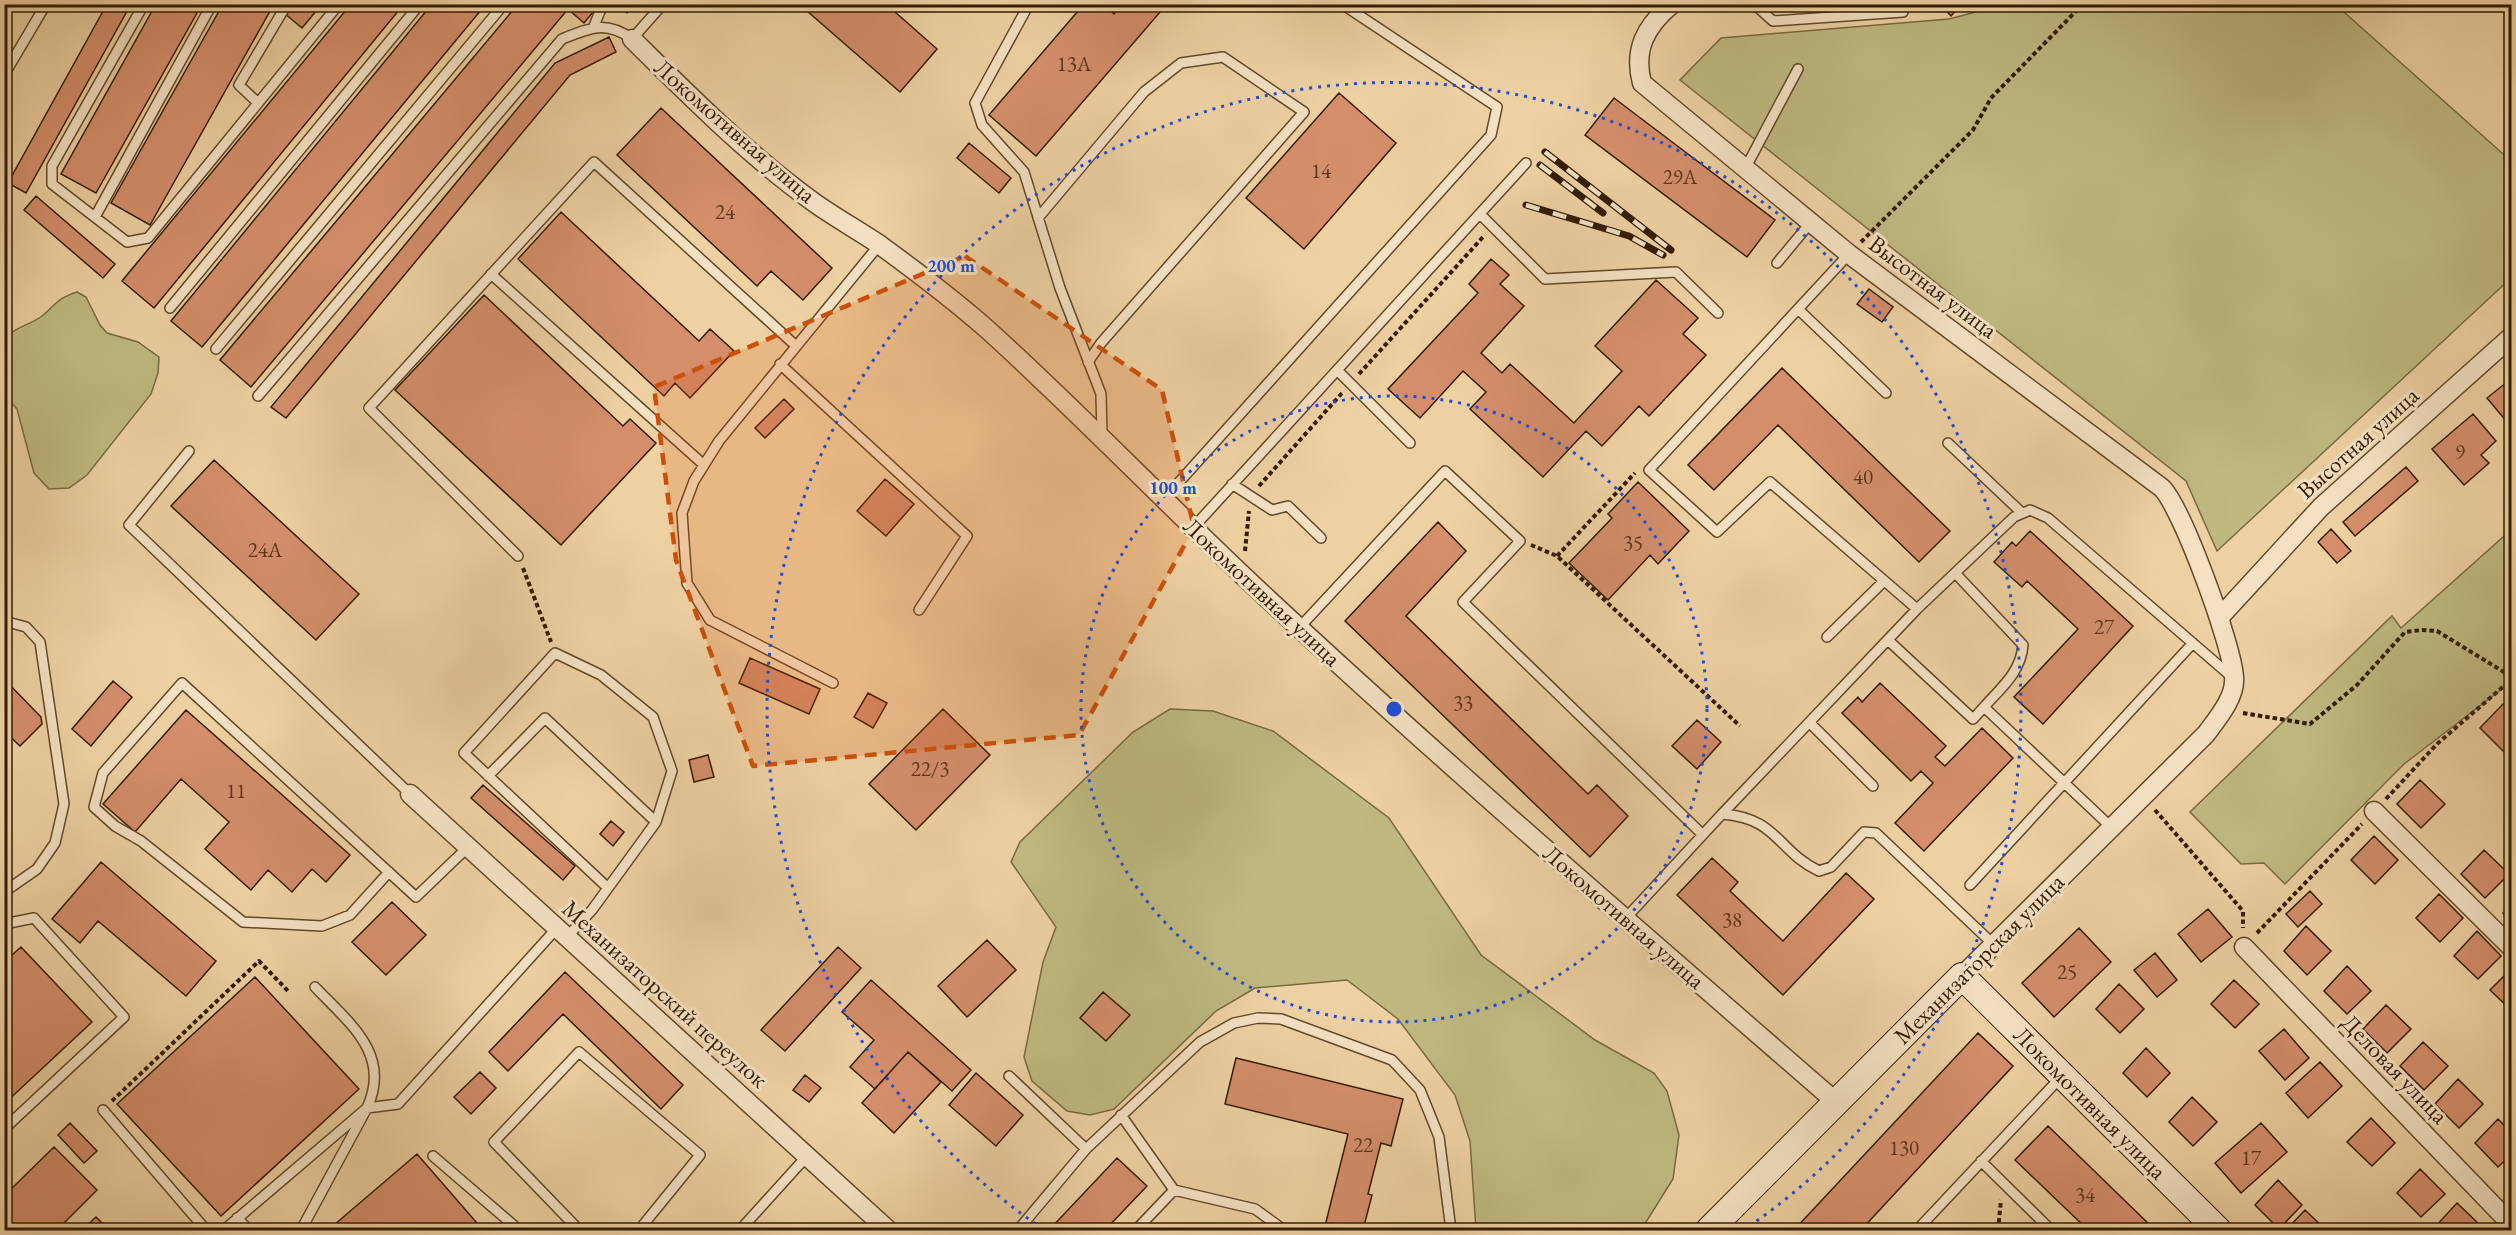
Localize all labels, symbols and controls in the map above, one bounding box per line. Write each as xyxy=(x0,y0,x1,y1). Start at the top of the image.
house number: 13А xyxy=(1057,50,1092,77)
street label: Локомотивная улица xyxy=(648,52,823,210)
house number: 14 xyxy=(1311,157,1332,184)
house number: 29А xyxy=(1663,163,1698,190)
house number: 24 xyxy=(715,198,736,225)
street label: Высотная улица xyxy=(1863,228,2004,345)
text: 200 m xyxy=(927,254,975,277)
street label: Высотная улица xyxy=(2290,380,2425,505)
house number: 9 xyxy=(2455,438,2465,465)
house number: 40 xyxy=(1853,463,1873,490)
text: 100 m xyxy=(1149,476,1197,499)
street label: Локомотивная улица xyxy=(1177,510,1348,673)
house number: 35 xyxy=(1623,529,1643,556)
house number: 24А xyxy=(248,536,283,563)
house number: 27 xyxy=(2094,613,2115,640)
house number: 33 xyxy=(1453,689,1473,716)
centre of rings xyxy=(1384,699,1404,719)
house number: 22/3 xyxy=(911,755,949,782)
house number: 11 xyxy=(226,777,246,804)
street label: Локомотивная улица xyxy=(1537,838,1712,996)
street label: Механизаторская улица xyxy=(1887,866,2071,1051)
street label: Механизаторский переулок xyxy=(556,893,775,1095)
house number: 38 xyxy=(1722,906,1742,933)
house number: 25 xyxy=(2057,958,2077,985)
street label: Деловая улица xyxy=(2335,1007,2456,1130)
street label: Локомотивная улица xyxy=(2007,1019,2174,1186)
house number: 22 xyxy=(1353,1131,1373,1158)
house number: 130 xyxy=(1889,1134,1919,1161)
house number: 17 xyxy=(2241,1144,2262,1171)
house number: 34 xyxy=(2075,1181,2096,1208)

